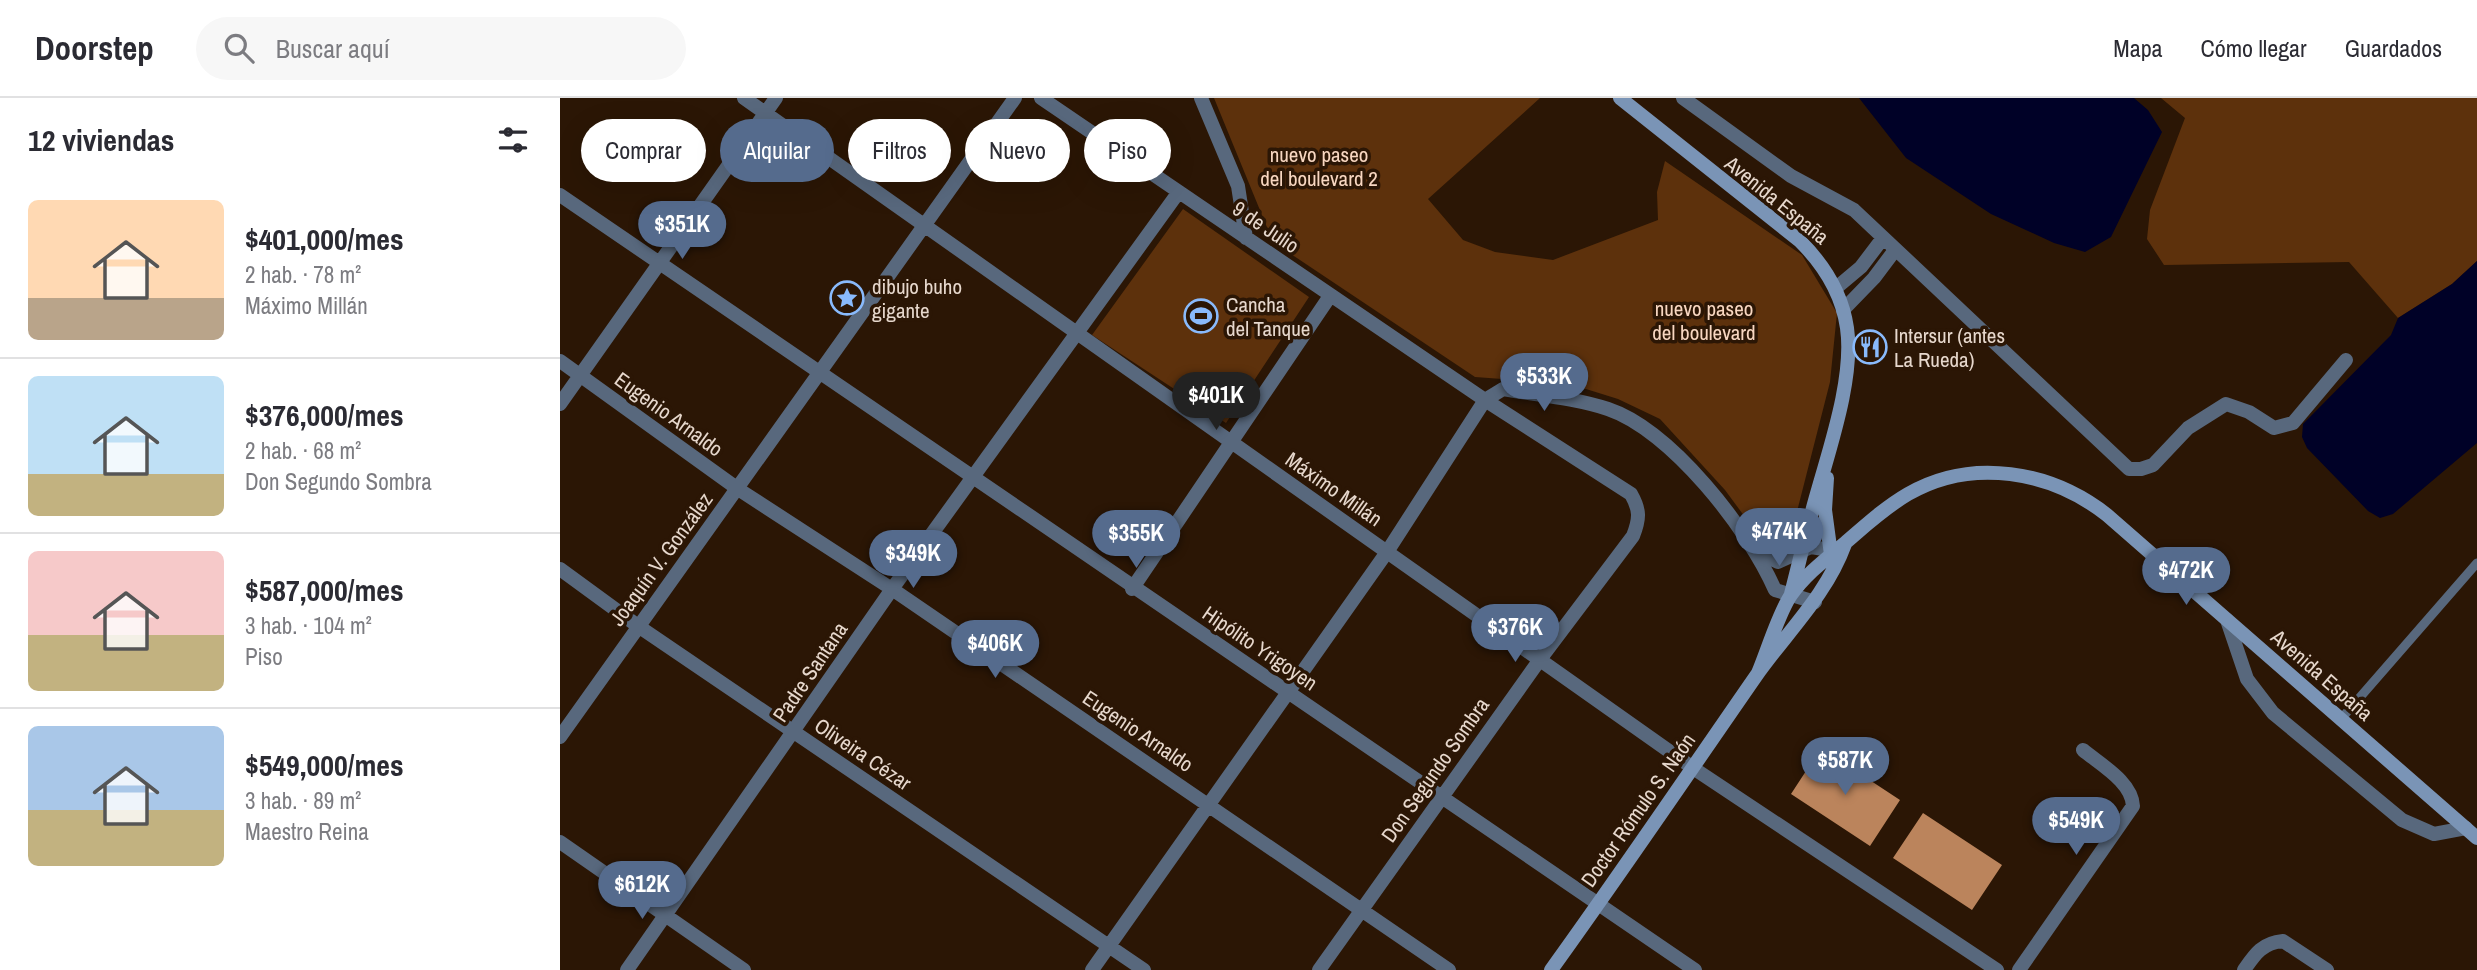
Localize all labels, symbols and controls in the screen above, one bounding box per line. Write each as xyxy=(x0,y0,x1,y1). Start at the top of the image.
search box xyxy=(196,17,686,80)
text: Doorstep xyxy=(35,26,154,70)
icon: search xyxy=(220,29,258,67)
text: Buscar aquí xyxy=(276,31,390,66)
text: Mapa xyxy=(2113,32,2163,64)
text: Cómo llegar xyxy=(2201,32,2307,64)
text: Guardados xyxy=(2345,32,2442,64)
chip: Comprar xyxy=(581,119,706,182)
chip: Alquilar xyxy=(720,119,834,182)
chip: Filtros xyxy=(848,119,951,182)
chip: Nuevo xyxy=(965,119,1070,182)
chip: Piso xyxy=(1084,119,1171,182)
text: 12 viviendas xyxy=(28,120,174,160)
icon: filters xyxy=(494,121,532,159)
park label: nuevo paseo del boulevard 2 xyxy=(1260,140,1378,193)
street label: Avenida España xyxy=(1718,148,1835,251)
street label: 9 de Julio xyxy=(1227,194,1305,260)
pin: $351K xyxy=(633,202,731,261)
text: $351K xyxy=(654,208,710,239)
text: $401,000/mes xyxy=(245,219,404,259)
icon: home xyxy=(84,228,168,312)
text: 2 hab. · 78 m² xyxy=(245,259,361,290)
place label: dibujo buho gigante xyxy=(872,272,962,325)
place icon: dibujo buho gigante xyxy=(828,279,866,317)
text: Máximo Millán xyxy=(245,290,368,321)
place label: Cancha del Tanque xyxy=(1226,290,1310,343)
park label: nuevo paseo del boulevard xyxy=(1652,294,1756,347)
sports icon: Cancha del Tanque xyxy=(1182,297,1220,335)
place label: Intersur (antes La Rueda) xyxy=(1894,321,2005,374)
restaurant icon: Intersur (antes La Rueda) xyxy=(1851,328,1889,366)
pin: $533K xyxy=(1495,354,1593,413)
text: $533K xyxy=(1516,360,1572,391)
street label: Eugenio Arnaldo xyxy=(609,365,729,463)
pin: $401K xyxy=(1167,372,1265,432)
text: $401K xyxy=(1188,379,1244,410)
text: $376,000/mes xyxy=(245,395,404,435)
icon: home xyxy=(84,404,168,488)
text: 2 hab. · 68 m² xyxy=(245,435,361,466)
street label: Máximo Millán xyxy=(1280,445,1388,533)
text: Don Segundo Sombra xyxy=(245,466,432,497)
street label: Joaquín V. González xyxy=(603,486,719,632)
pin: $474K xyxy=(1730,508,1828,568)
pin: $355K xyxy=(1087,510,1185,570)
text: $474K xyxy=(1751,515,1807,546)
text: $355K xyxy=(1108,517,1164,548)
pin: $349K xyxy=(864,531,962,590)
text: $349K xyxy=(885,537,941,568)
pin: $472K xyxy=(2137,547,2235,607)
text: $472K xyxy=(2158,554,2214,585)
text: $587,000/mes xyxy=(245,570,404,610)
icon: home xyxy=(84,579,168,663)
street label: Hipólito Yrigoyen xyxy=(1197,599,1323,697)
pin: $376K xyxy=(1466,604,1564,664)
text: 3 hab. · 104 m² xyxy=(245,610,372,641)
text: $376K xyxy=(1487,611,1543,642)
street label: Padre Santana xyxy=(766,616,854,728)
pin: $406K xyxy=(946,620,1044,680)
street label: Avenida España xyxy=(2264,622,2379,728)
text: $406K xyxy=(967,627,1023,658)
text: Piso xyxy=(245,641,283,672)
street label: Eugenio Arnaldo xyxy=(1077,683,1199,779)
street label: Don Segundo Sombra xyxy=(1374,692,1496,848)
street label: Oliveira Cézar xyxy=(809,711,917,797)
street label: Doctor Rómulo S. Naón xyxy=(1574,727,1702,893)
pin: $587K xyxy=(1796,738,1894,797)
text: $587K xyxy=(1817,744,1873,775)
text: $549,000/mes xyxy=(245,745,404,785)
icon: home xyxy=(84,754,168,838)
text: 3 hab. · 89 m² xyxy=(245,785,361,816)
pin: $549K xyxy=(2027,798,2125,857)
text: $549K xyxy=(2048,804,2104,835)
text: Maestro Reina xyxy=(245,816,369,847)
pin: $612K xyxy=(593,862,691,921)
text: $612K xyxy=(614,868,670,899)

